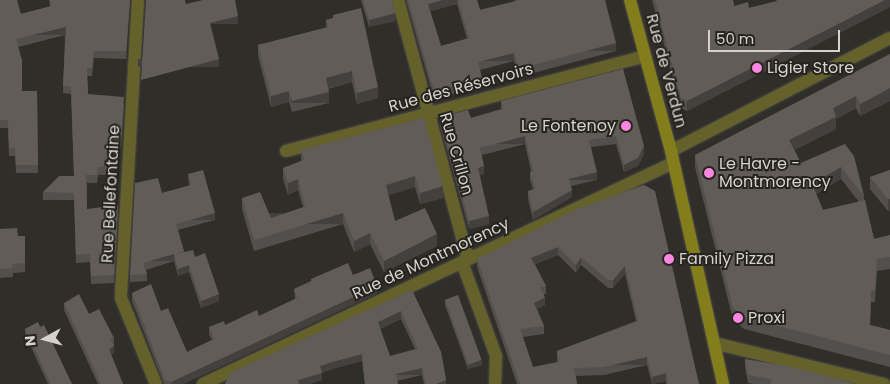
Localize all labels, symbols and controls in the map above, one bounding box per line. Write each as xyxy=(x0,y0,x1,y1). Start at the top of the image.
street label: Rue de Verdun xyxy=(642,12,690,130)
scale bar xyxy=(710,20,842,52)
text: 50 m xyxy=(716,28,754,49)
place label: Ligier Store xyxy=(767,58,854,78)
street label: Rue des Réservoirs xyxy=(387,59,535,117)
marker: Ligier Store xyxy=(751,62,763,74)
street label: Rue Crillon xyxy=(435,111,477,197)
place label: Le Fontenoy xyxy=(521,116,616,136)
marker: Le Fontenoy xyxy=(620,120,632,132)
street label: Rue Bellefontaine xyxy=(98,125,124,263)
place label: Le Havre - Montmorency xyxy=(719,154,831,192)
marker: Le Havre - Montmorency xyxy=(703,167,715,179)
street label: Rue de Montmorency xyxy=(350,214,512,304)
place label: Family Pizza xyxy=(679,249,774,269)
marker: Family Pizza xyxy=(663,253,675,265)
place label: Proxi xyxy=(748,308,785,328)
marker: Proxi xyxy=(732,312,744,324)
north arrow xyxy=(20,314,70,364)
text: N xyxy=(20,334,41,347)

